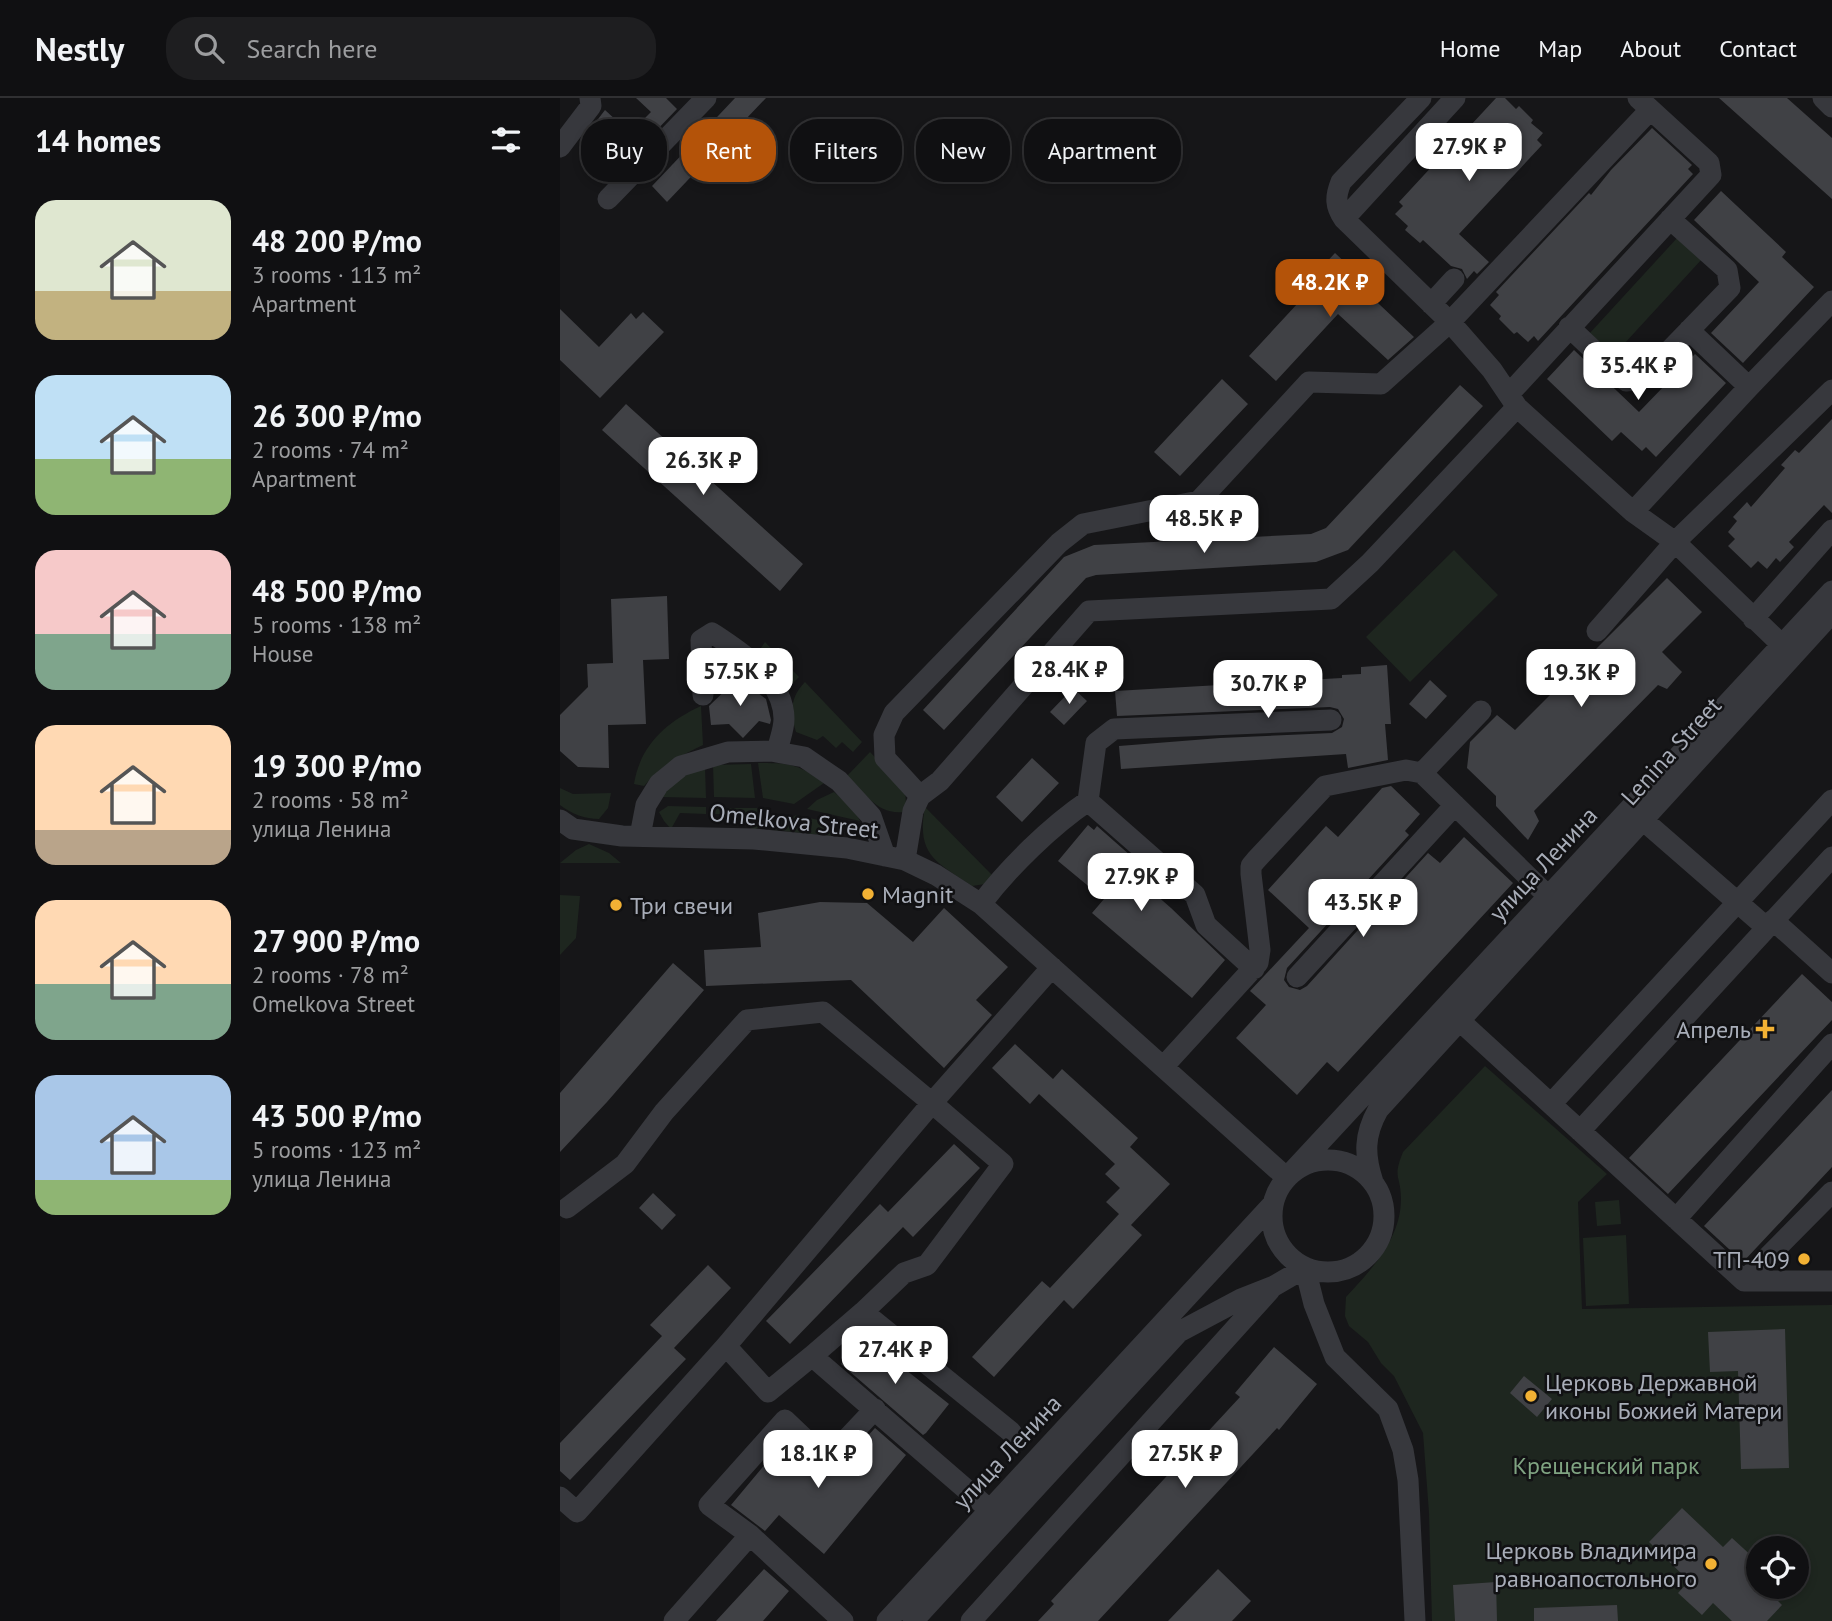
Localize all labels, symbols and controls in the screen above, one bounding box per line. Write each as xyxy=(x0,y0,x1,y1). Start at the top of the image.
search box xyxy=(166,17,656,80)
text: Nestly xyxy=(35,27,124,70)
icon: search xyxy=(190,29,228,67)
text: Search here xyxy=(246,32,378,65)
text: Home xyxy=(1440,33,1500,64)
text: Map xyxy=(1538,33,1582,64)
text: About xyxy=(1620,33,1681,64)
text: Contact xyxy=(1719,33,1797,64)
chip: Buy xyxy=(581,119,667,182)
chip: Rent xyxy=(681,119,776,182)
chip: Filters xyxy=(790,119,902,182)
chip: New xyxy=(916,119,1010,182)
chip: Apartment xyxy=(1024,119,1181,182)
text: 14 homes xyxy=(35,121,161,160)
icon: filters xyxy=(487,121,525,159)
pin: 27.9K ₽ xyxy=(1404,123,1534,183)
text: 27.9K ₽ xyxy=(1432,131,1506,160)
text: 48 200 ₽/mo xyxy=(252,221,422,260)
icon: home xyxy=(91,228,175,312)
text: 3 rooms · 113 m² xyxy=(252,260,421,289)
pin: 48.2K ₽ xyxy=(1265,260,1395,319)
text: 48.2K ₽ xyxy=(1291,267,1369,296)
text: Apartment xyxy=(252,289,356,318)
pin: 35.4K ₽ xyxy=(1573,342,1703,402)
text: 35.4K ₽ xyxy=(1599,350,1677,379)
text: 26 300 ₽/mo xyxy=(252,396,422,435)
icon: home xyxy=(91,403,175,487)
text: 2 rooms · 74 m² xyxy=(252,435,409,464)
pin: 26.3K ₽ xyxy=(638,438,768,497)
text: 26.3K ₽ xyxy=(664,445,742,474)
text: Apartment xyxy=(252,464,356,493)
pin: 48.5K ₽ xyxy=(1139,496,1269,555)
text: 48.5K ₽ xyxy=(1165,503,1243,532)
text: 48 500 ₽/mo xyxy=(252,571,422,610)
icon: home xyxy=(91,578,175,662)
text: 5 rooms · 138 m² xyxy=(252,610,421,639)
text: House xyxy=(252,639,314,668)
pin: 28.4K ₽ xyxy=(1004,646,1134,706)
pin: 57.5K ₽ xyxy=(675,648,805,708)
pin: 19.3K ₽ xyxy=(1516,650,1646,709)
text: 28.4K ₽ xyxy=(1030,654,1108,683)
text: 57.5K ₽ xyxy=(703,656,777,685)
text: 19.3K ₽ xyxy=(1542,657,1620,686)
pin: 30.7K ₽ xyxy=(1203,660,1333,720)
text: 30.7K ₽ xyxy=(1229,668,1307,697)
street label: Lenina Street xyxy=(1614,690,1728,812)
text: 19 300 ₽/mo xyxy=(252,746,422,785)
icon: home xyxy=(91,753,175,837)
text: 2 rooms · 58 m² xyxy=(252,785,409,814)
street label: Omelkova Street xyxy=(708,797,880,845)
street label: улица Ленина xyxy=(1482,800,1604,928)
text: улица Ленина xyxy=(252,814,391,843)
pin: 27.9K ₽ xyxy=(1076,854,1206,913)
text: 27.9K ₽ xyxy=(1104,861,1178,890)
place label: Magnit xyxy=(882,879,953,910)
pin: 43.5K ₽ xyxy=(1298,880,1428,939)
marker: Magnit xyxy=(860,886,876,902)
text: 43.5K ₽ xyxy=(1324,887,1402,916)
place label: Три свечи xyxy=(630,890,733,921)
marker: Три свечи xyxy=(608,897,624,913)
text: 27 900 ₽/mo xyxy=(252,921,420,960)
icon: home xyxy=(91,928,175,1012)
text: 2 rooms · 78 m² xyxy=(252,960,409,989)
text: Omelkova Street xyxy=(252,989,415,1018)
place label: Апрель xyxy=(1676,1014,1751,1045)
marker: Апрель xyxy=(1757,1021,1773,1037)
text: 43 500 ₽/mo xyxy=(252,1096,422,1135)
icon: home xyxy=(91,1103,175,1187)
text: 5 rooms · 123 m² xyxy=(252,1135,421,1164)
text: улица Ленина xyxy=(252,1164,391,1193)
place label: ТП-409 xyxy=(1713,1244,1790,1275)
marker: ТП-409 xyxy=(1796,1251,1812,1267)
pin: 27.4K ₽ xyxy=(830,1326,960,1386)
text: 27.4K ₽ xyxy=(858,1334,932,1363)
place label: Церковь Державной иконы Божией Матери xyxy=(1545,1367,1782,1426)
street label: улица Ленина xyxy=(946,1388,1068,1516)
marker: Церковь Державной иконы Божией Матери xyxy=(1523,1388,1539,1404)
pin: 18.1K ₽ xyxy=(753,1430,883,1490)
pin: 27.5K ₽ xyxy=(1120,1430,1250,1490)
text: 18.1K ₽ xyxy=(779,1438,857,1467)
text: 27.5K ₽ xyxy=(1148,1438,1222,1467)
park label: Крещенский парк xyxy=(1512,1450,1700,1481)
place label: Церковь Владимира равноапостольного xyxy=(1486,1535,1697,1594)
map controls xyxy=(1746,1536,1809,1599)
button: locate xyxy=(1746,1536,1809,1599)
marker: Церковь Владимира равноапостольного xyxy=(1703,1556,1719,1572)

